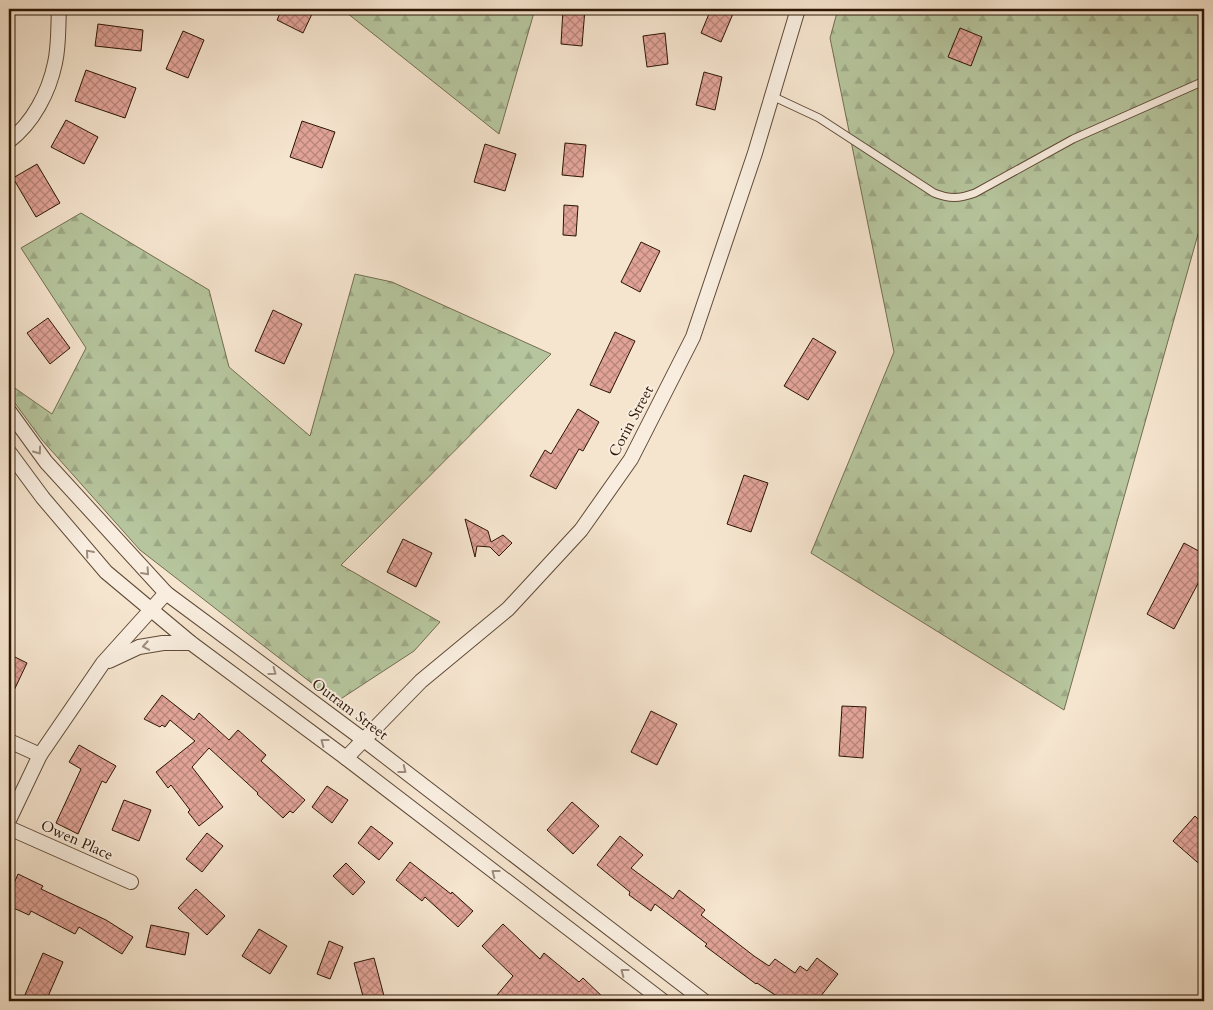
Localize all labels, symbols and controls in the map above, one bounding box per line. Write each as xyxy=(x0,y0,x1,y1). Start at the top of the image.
street label: Corin Street xyxy=(604,382,658,460)
one-way arrow xyxy=(32,445,41,454)
one-way arrow xyxy=(86,549,95,558)
one-way arrow xyxy=(140,566,149,575)
one-way arrow xyxy=(141,641,150,651)
one-way arrow xyxy=(267,667,276,675)
street label: Outram Street xyxy=(308,674,392,744)
one-way arrow xyxy=(321,740,330,748)
one-way arrow xyxy=(397,764,406,772)
street label: Owen Place xyxy=(38,815,116,865)
one-way arrow xyxy=(492,870,501,878)
one-way arrow xyxy=(621,969,630,977)

